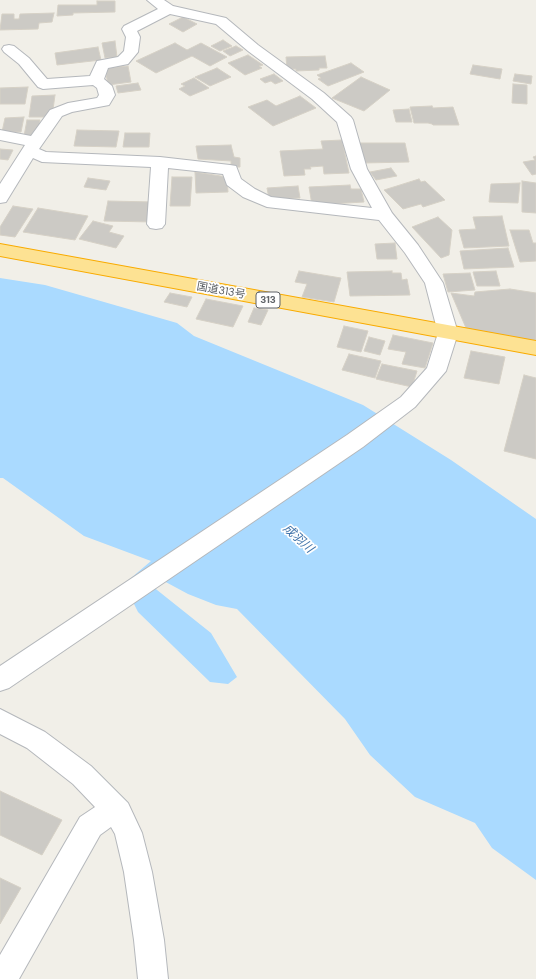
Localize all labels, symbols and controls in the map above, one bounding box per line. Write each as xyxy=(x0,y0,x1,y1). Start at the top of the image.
street label: 国道313号 xyxy=(196,280,246,302)
road number: 313 xyxy=(256,292,280,308)
water label: 成羽川 xyxy=(280,522,316,556)

